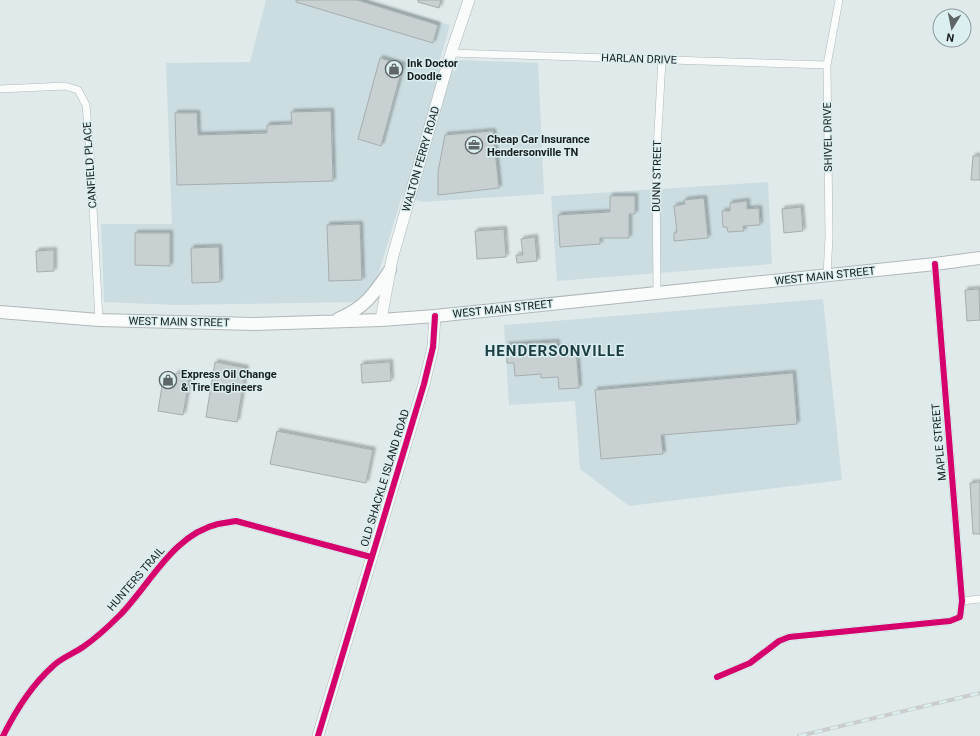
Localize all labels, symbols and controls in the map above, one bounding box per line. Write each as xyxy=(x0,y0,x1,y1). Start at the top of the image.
north arrow xyxy=(932,8,972,48)
text: N xyxy=(945,30,955,44)
street label: HARLAN DRIVE xyxy=(601,51,677,67)
place label: Ink Doctor Doodle xyxy=(407,57,458,83)
shop icon: Ink Doctor Doodle xyxy=(384,59,404,79)
street label: SHIVEL DRIVE xyxy=(821,102,835,172)
street label: WALTON FERRY ROAD xyxy=(400,105,442,213)
street label: CANFIELD PLACE xyxy=(80,121,100,209)
place label: Cheap Car Insurance Hendersonville TN xyxy=(487,133,590,159)
office icon: Cheap Car Insurance Hendersonville TN xyxy=(464,135,484,155)
street label: DUNN STREET xyxy=(650,140,664,212)
street label: WEST MAIN STREET xyxy=(774,264,876,288)
street label: WEST MAIN STREET xyxy=(452,297,554,321)
street label: WEST MAIN STREET xyxy=(128,315,230,329)
district label: HENDERSONVILLE xyxy=(485,342,625,360)
place label: Express Oil Change & Tire Engineers xyxy=(181,368,277,394)
shop icon: Express Oil Change & Tire Engineers xyxy=(158,370,178,390)
street label: MAPLE STREET xyxy=(929,402,949,481)
street label: OLD SHACKLE ISLAND ROAD xyxy=(358,408,412,548)
street label: HUNTERS TRAIL xyxy=(105,544,167,614)

